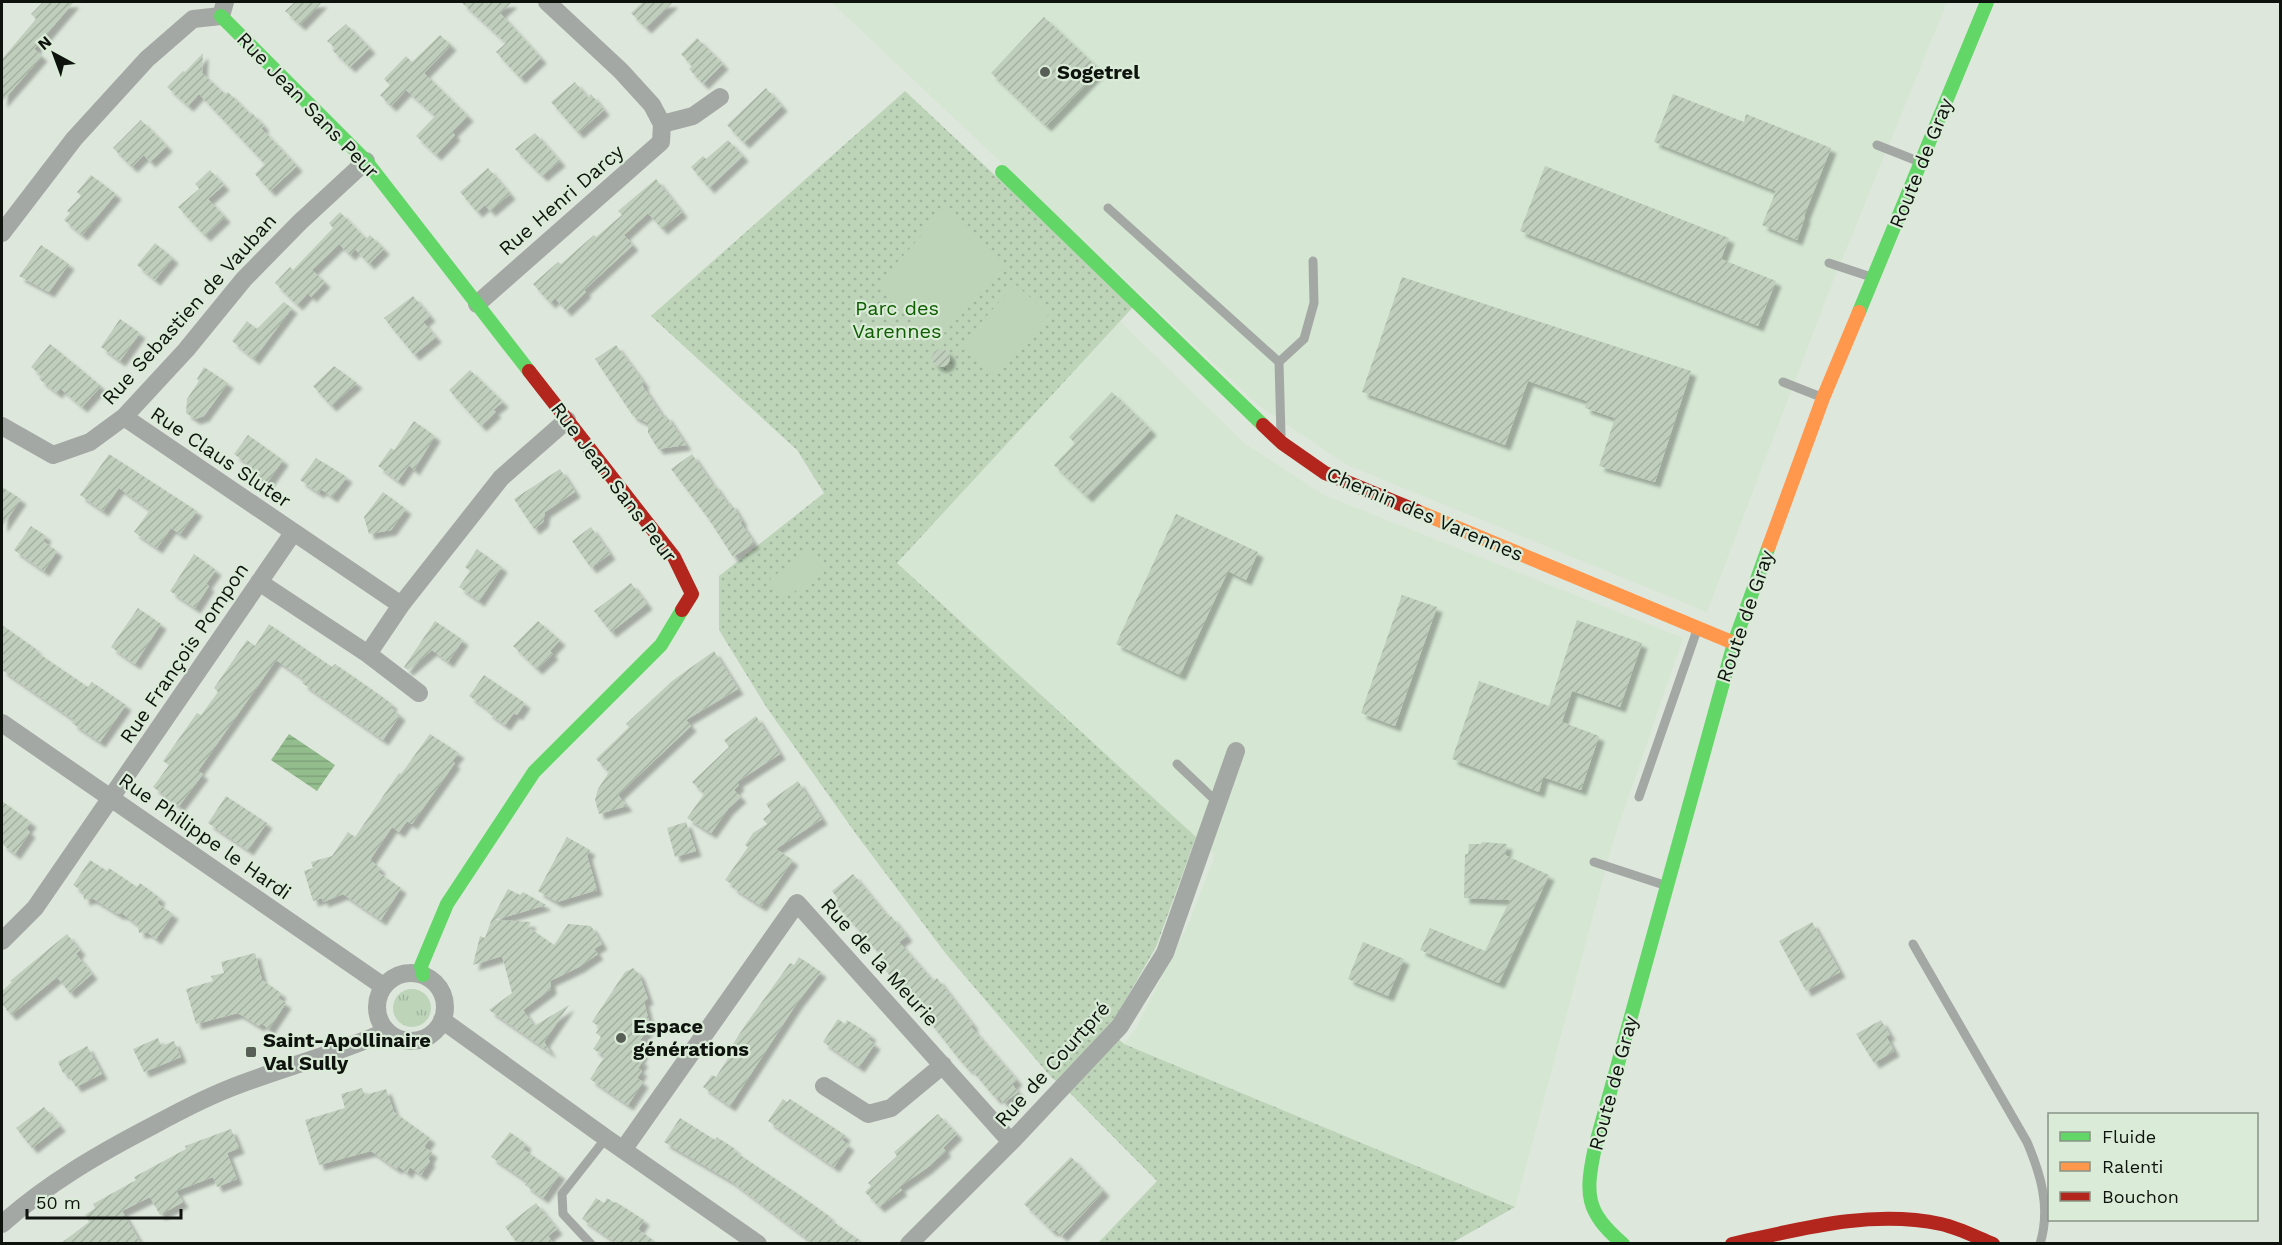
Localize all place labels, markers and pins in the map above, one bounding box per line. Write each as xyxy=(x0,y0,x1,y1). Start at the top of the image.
place label: Sogetrel xyxy=(1057,60,1140,84)
marker: Sogetrel xyxy=(1038,65,1052,79)
place label: Espace générations xyxy=(633,1014,749,1061)
place label: Saint-Apollinaire Val Sully xyxy=(263,1028,431,1075)
marker: Espace générations xyxy=(614,1031,628,1045)
marker: Saint-Apollinaire Val Sully xyxy=(244,1045,258,1059)

